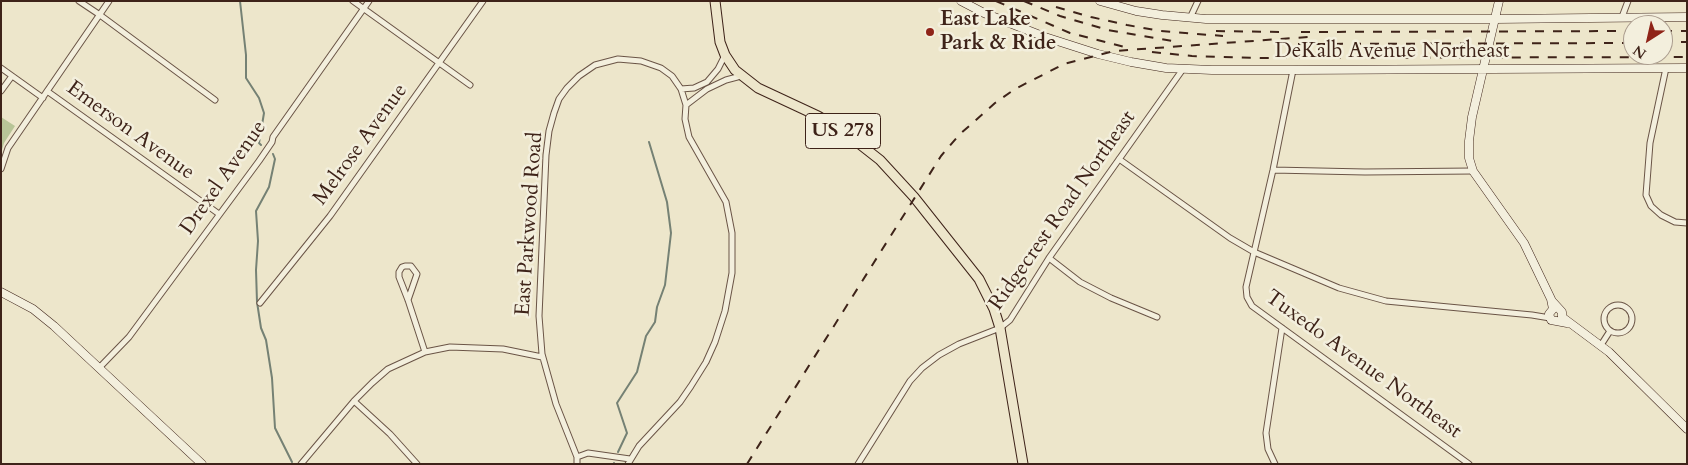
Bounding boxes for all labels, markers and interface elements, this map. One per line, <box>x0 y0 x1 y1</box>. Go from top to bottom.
place label: East Lake Park & Ride <box>940 7 1056 57</box>
north arrow <box>1623 15 1673 65</box>
marker: East Lake Park & Ride <box>924 26 936 38</box>
street label: DeKalb Avenue Northeast <box>1275 39 1509 65</box>
text: N <box>1629 41 1650 63</box>
street label: Emerson Avenue <box>61 76 199 186</box>
street label: Melrose Avenue <box>308 79 414 211</box>
street label: Ridgecrest Road Northeast <box>984 106 1142 316</box>
road number: US 278 <box>806 114 880 148</box>
street label: Drexel Avenue <box>175 116 273 240</box>
street label: East Parkwood Road <box>511 131 549 317</box>
street label: Tuxedo Avenue Northeast <box>1260 285 1466 445</box>

